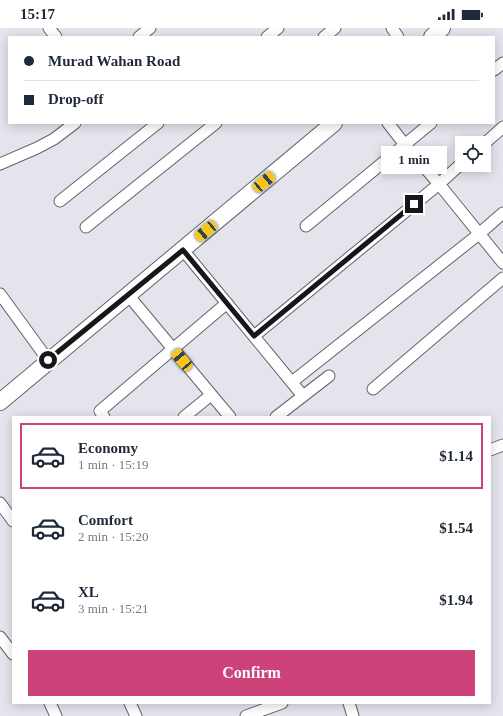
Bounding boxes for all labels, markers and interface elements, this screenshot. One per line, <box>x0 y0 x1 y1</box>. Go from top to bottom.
text: 15:17 <box>20 6 55 22</box>
text: Murad Wahan Road <box>48 53 180 69</box>
text: Drop-off <box>48 91 104 107</box>
map controls <box>455 136 491 172</box>
button: locate <box>455 136 491 172</box>
callout: 1 min <box>381 146 447 174</box>
text: 1 min <box>398 152 430 167</box>
car <box>251 170 277 194</box>
route end <box>405 195 423 213</box>
car <box>193 219 219 243</box>
car <box>170 347 194 373</box>
route start <box>39 351 57 369</box>
icon: car <box>30 438 66 474</box>
text: Economy <box>78 440 138 456</box>
text: $1.14 <box>439 448 473 464</box>
text: 1 min · 15:19 <box>78 457 148 472</box>
icon: car <box>30 510 66 546</box>
text: Comfort <box>78 512 133 528</box>
text: $1.54 <box>439 520 473 536</box>
text: 2 min · 15:20 <box>78 529 148 544</box>
icon: car <box>30 582 66 618</box>
text: XL <box>78 584 99 600</box>
text: $1.94 <box>439 592 473 608</box>
text: 3 min · 15:21 <box>78 601 148 616</box>
button: Confirm <box>28 650 475 696</box>

